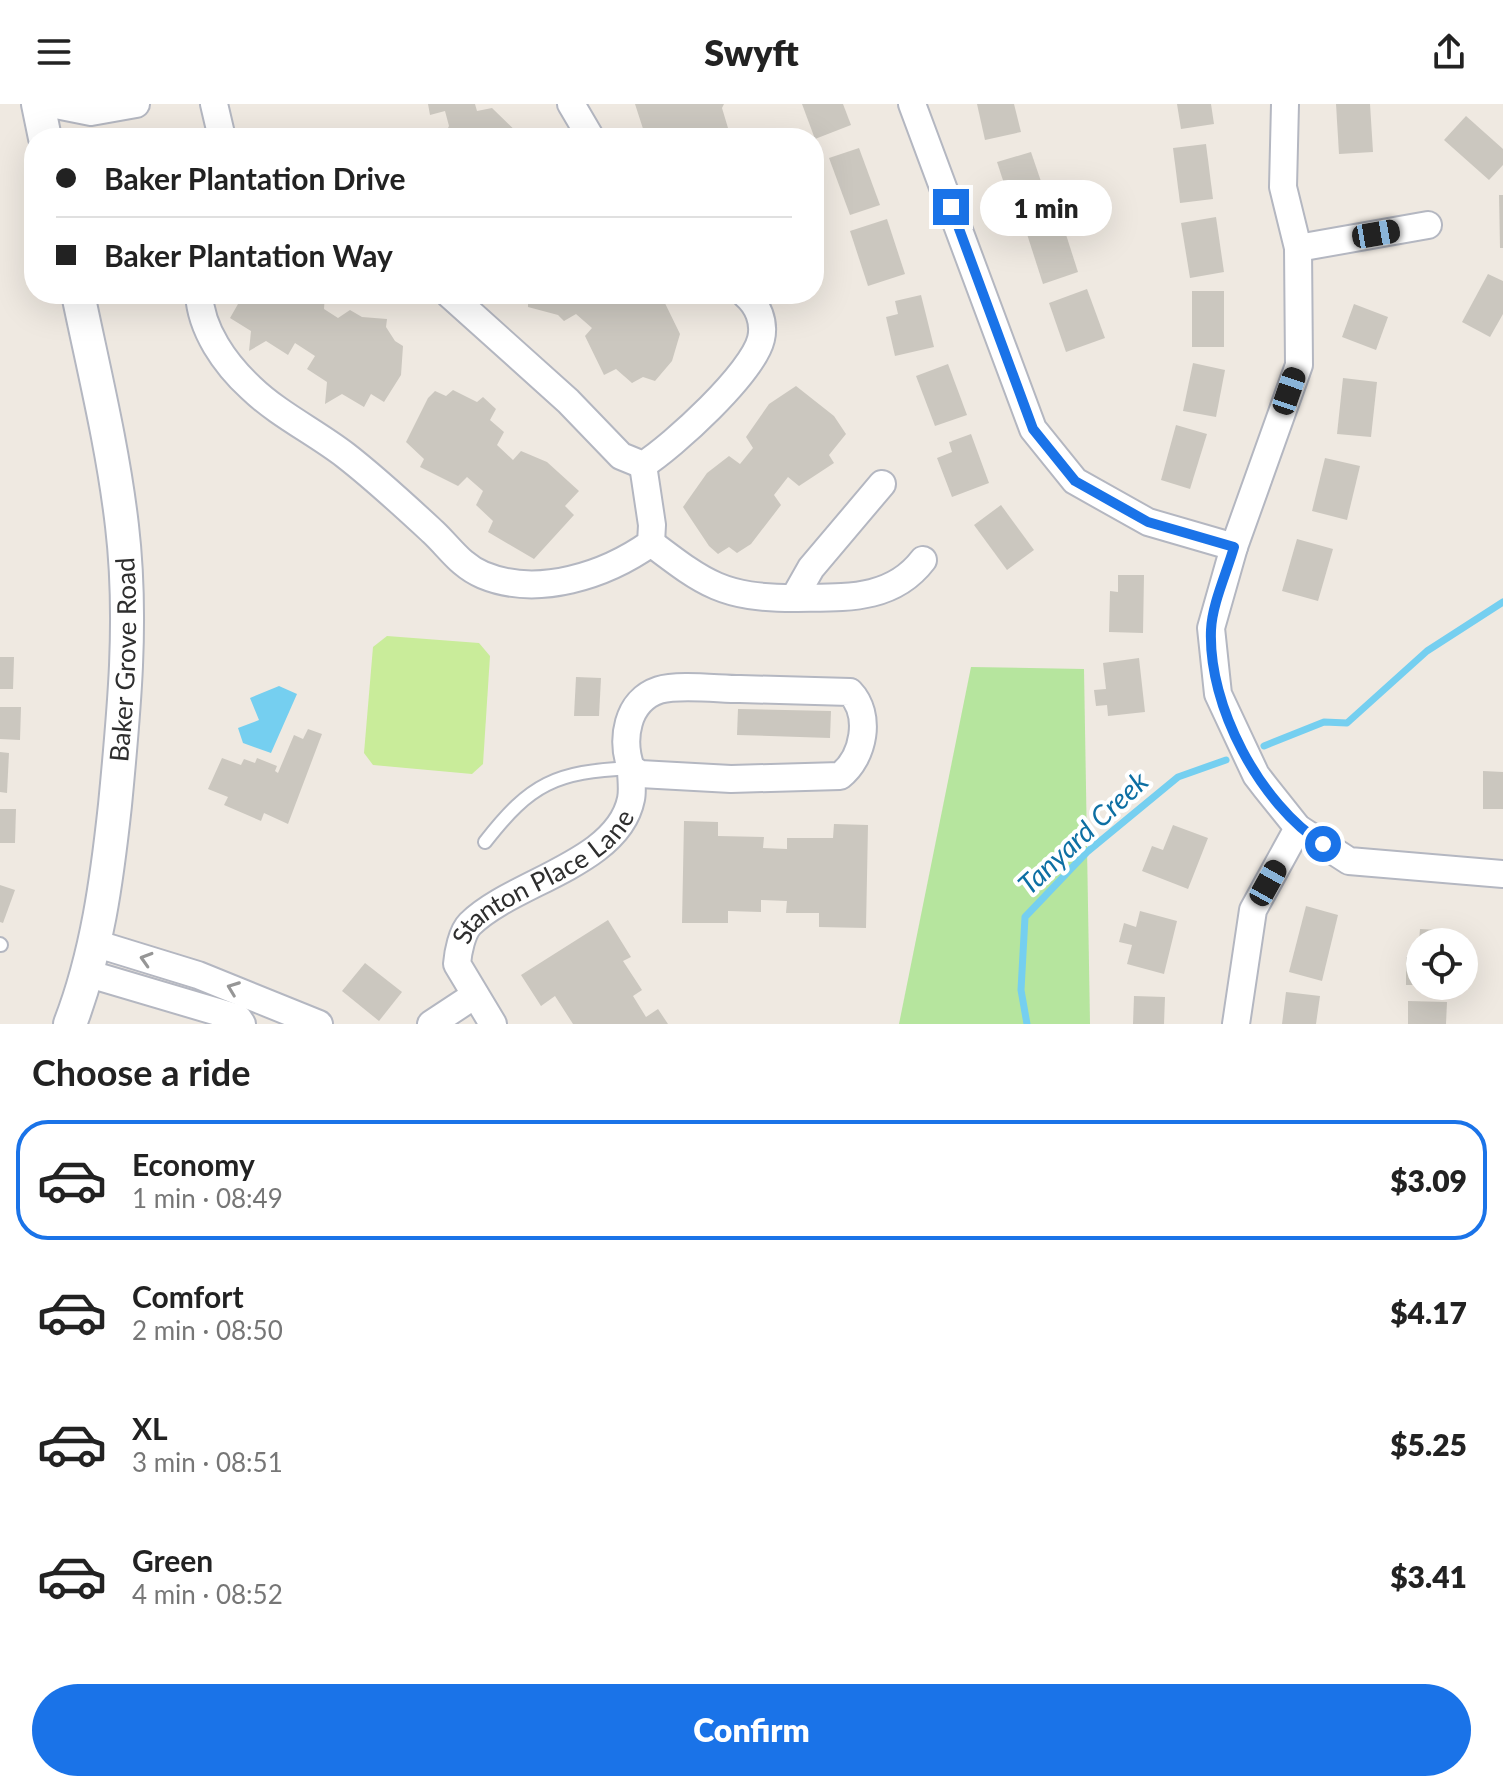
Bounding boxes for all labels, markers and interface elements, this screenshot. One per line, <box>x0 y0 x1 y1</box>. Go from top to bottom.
icon: menu <box>32 30 76 74</box>
text: Swyft <box>704 30 799 74</box>
icon: share <box>1427 30 1471 74</box>
text: Baker Plantation Drive <box>104 160 405 196</box>
callout: 1 min <box>979 179 1111 235</box>
route end <box>933 189 969 225</box>
text: 1 min <box>1014 192 1078 224</box>
car <box>1350 218 1402 250</box>
text: Baker Plantation Way <box>104 237 393 273</box>
car <box>1270 364 1308 418</box>
street label: Baker Grove Road <box>102 556 142 763</box>
water label: Tanyard Creek <box>1010 763 1155 901</box>
street label: Stanton Place Lane <box>445 804 640 948</box>
route start <box>1305 826 1341 862</box>
car <box>1246 856 1290 910</box>
map controls <box>1406 928 1478 1000</box>
button: locate <box>1406 928 1478 1000</box>
one-way arrow <box>140 952 154 968</box>
one-way arrow <box>227 981 241 998</box>
text: Choose a ride <box>32 1050 251 1094</box>
icon: car <box>36 1144 108 1216</box>
text: Economy <box>132 1146 255 1182</box>
text: $3.09 <box>1390 1162 1467 1198</box>
text: 1 min · 08:49 <box>132 1182 283 1214</box>
icon: car <box>36 1276 108 1348</box>
text: Comfort <box>132 1278 244 1314</box>
text: $4.17 <box>1390 1294 1467 1330</box>
text: 2 min · 08:50 <box>132 1314 283 1346</box>
icon: car <box>36 1408 108 1480</box>
text: XL <box>132 1410 168 1446</box>
text: $5.25 <box>1390 1426 1467 1462</box>
text: 3 min · 08:51 <box>132 1446 283 1478</box>
icon: car <box>36 1540 108 1612</box>
text: Green <box>132 1542 213 1578</box>
text: $3.41 <box>1390 1558 1467 1594</box>
text: 4 min · 08:52 <box>132 1578 283 1610</box>
button: Confirm <box>32 1684 1471 1776</box>

